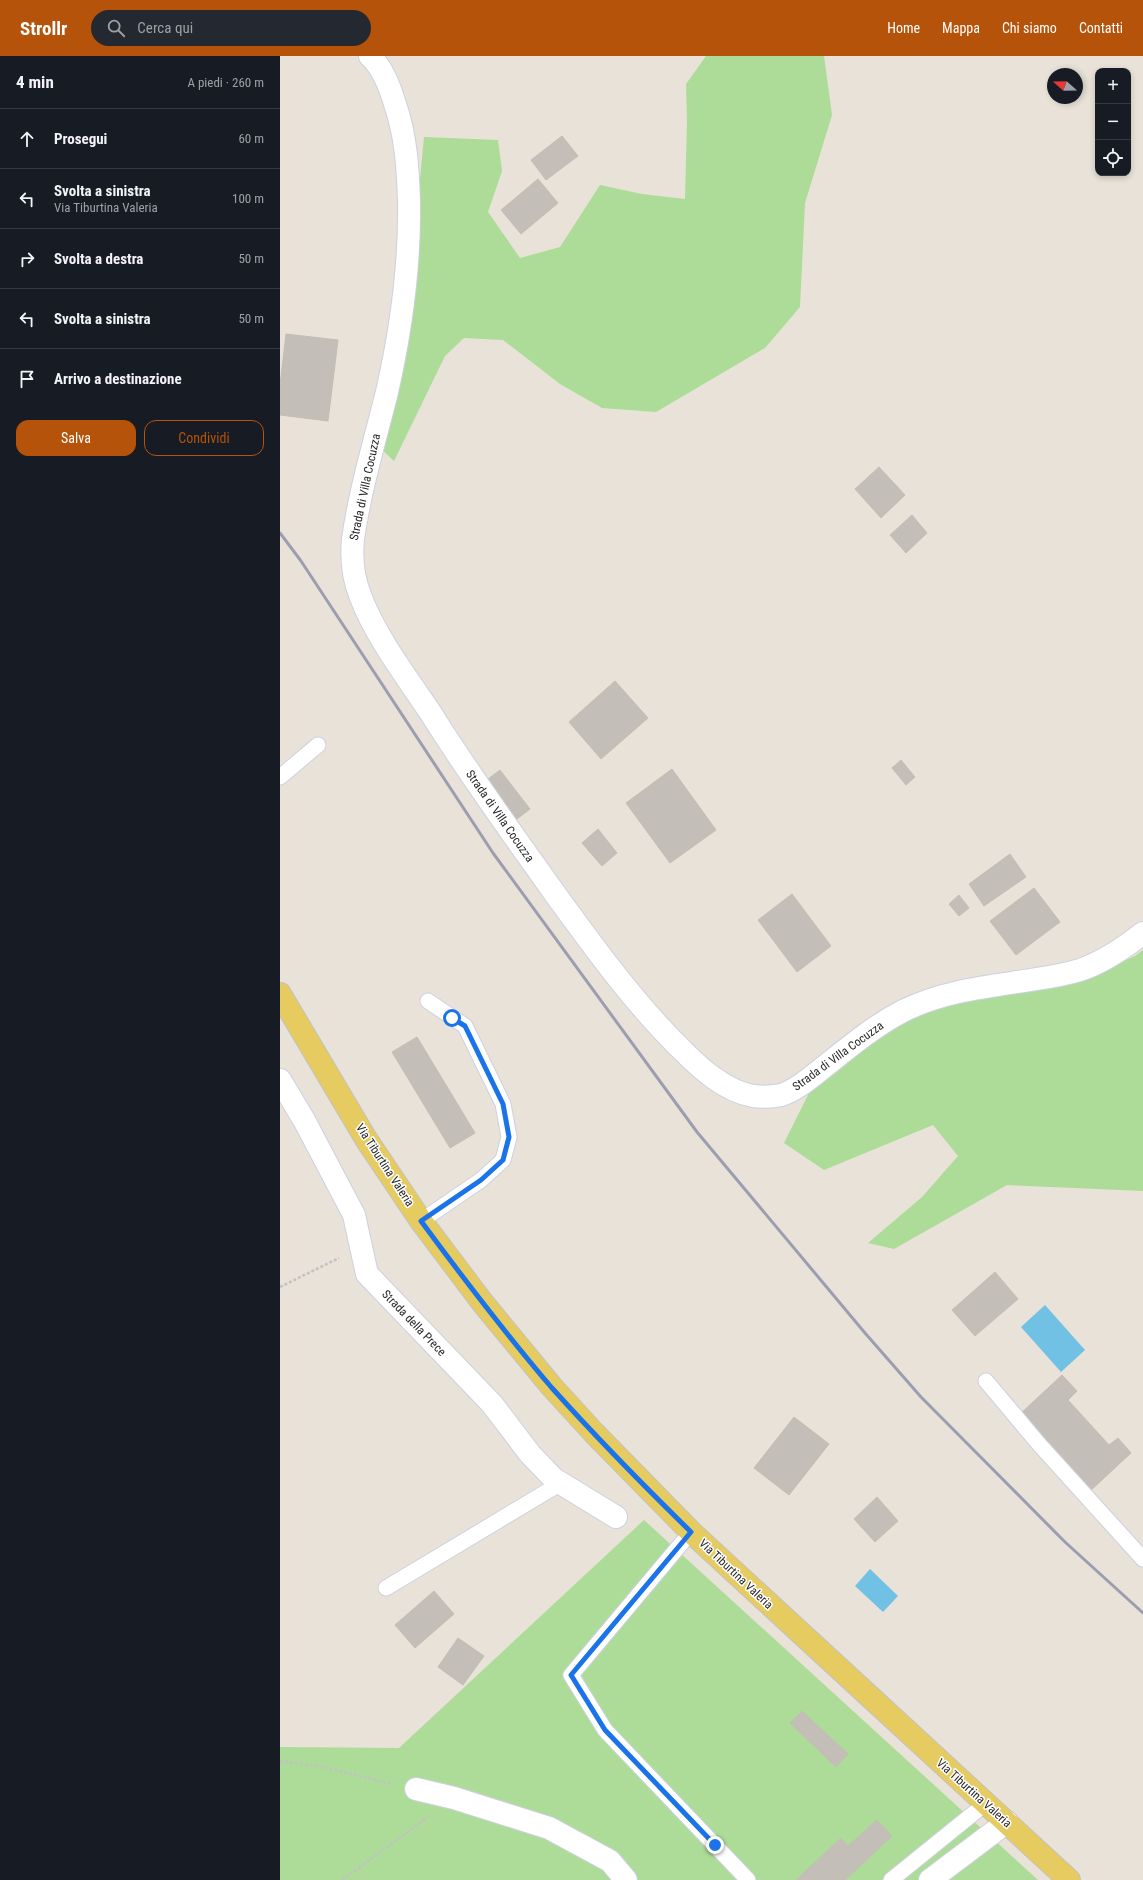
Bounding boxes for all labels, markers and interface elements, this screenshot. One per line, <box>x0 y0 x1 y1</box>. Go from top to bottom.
search box <box>91 10 371 46</box>
text: Strollr <box>20 17 67 40</box>
icon: search <box>105 17 127 39</box>
text: Cerca qui <box>137 19 193 37</box>
text: Home <box>887 20 920 36</box>
text: Mappa <box>942 20 980 36</box>
text: Chi siamo <box>1002 20 1057 36</box>
text: Contatti <box>1079 20 1123 36</box>
north arrow <box>1047 68 1083 104</box>
map controls <box>1095 68 1131 176</box>
button: + <box>1095 68 1131 104</box>
text: 4 min <box>16 72 54 92</box>
text: A piedi · 260 m <box>187 75 264 90</box>
button: − <box>1095 104 1131 140</box>
icon: ahead <box>16 128 38 150</box>
text: Prosegui <box>54 130 107 148</box>
text: 60 m <box>238 131 264 146</box>
button: locate <box>1095 140 1131 176</box>
text: Svolta a sinistra <box>54 182 151 200</box>
icon: left <box>16 188 38 210</box>
text: 100 m <box>232 191 264 206</box>
text: Via Tiburtina Valeria <box>54 200 158 215</box>
icon: right <box>16 248 38 270</box>
text: Svolta a destra <box>54 250 143 268</box>
text: 50 m <box>238 251 264 266</box>
icon: left <box>16 308 38 330</box>
text: Svolta a sinistra <box>54 310 151 328</box>
text: 50 m <box>238 311 264 326</box>
icon: arrive <box>16 368 38 390</box>
text: Arrivo a destinazione <box>54 370 182 388</box>
button: Salva <box>16 420 136 456</box>
button: Condividi <box>144 420 264 456</box>
street label: Strada di Villa Cocuzza <box>347 432 383 542</box>
street label: Strada di Villa Cocuzza <box>463 767 537 865</box>
route start <box>443 1009 461 1027</box>
street label: Strada di Villa Cocuzza <box>790 1018 886 1094</box>
street label: Via Tiburtina Valeria <box>353 1121 417 1209</box>
street label: Strada della Prece <box>379 1287 449 1359</box>
street label: Via Tiburtina Valeria <box>696 1536 776 1612</box>
street label: Via Tiburtina Valeria <box>934 1756 1014 1830</box>
route end <box>706 1836 724 1854</box>

